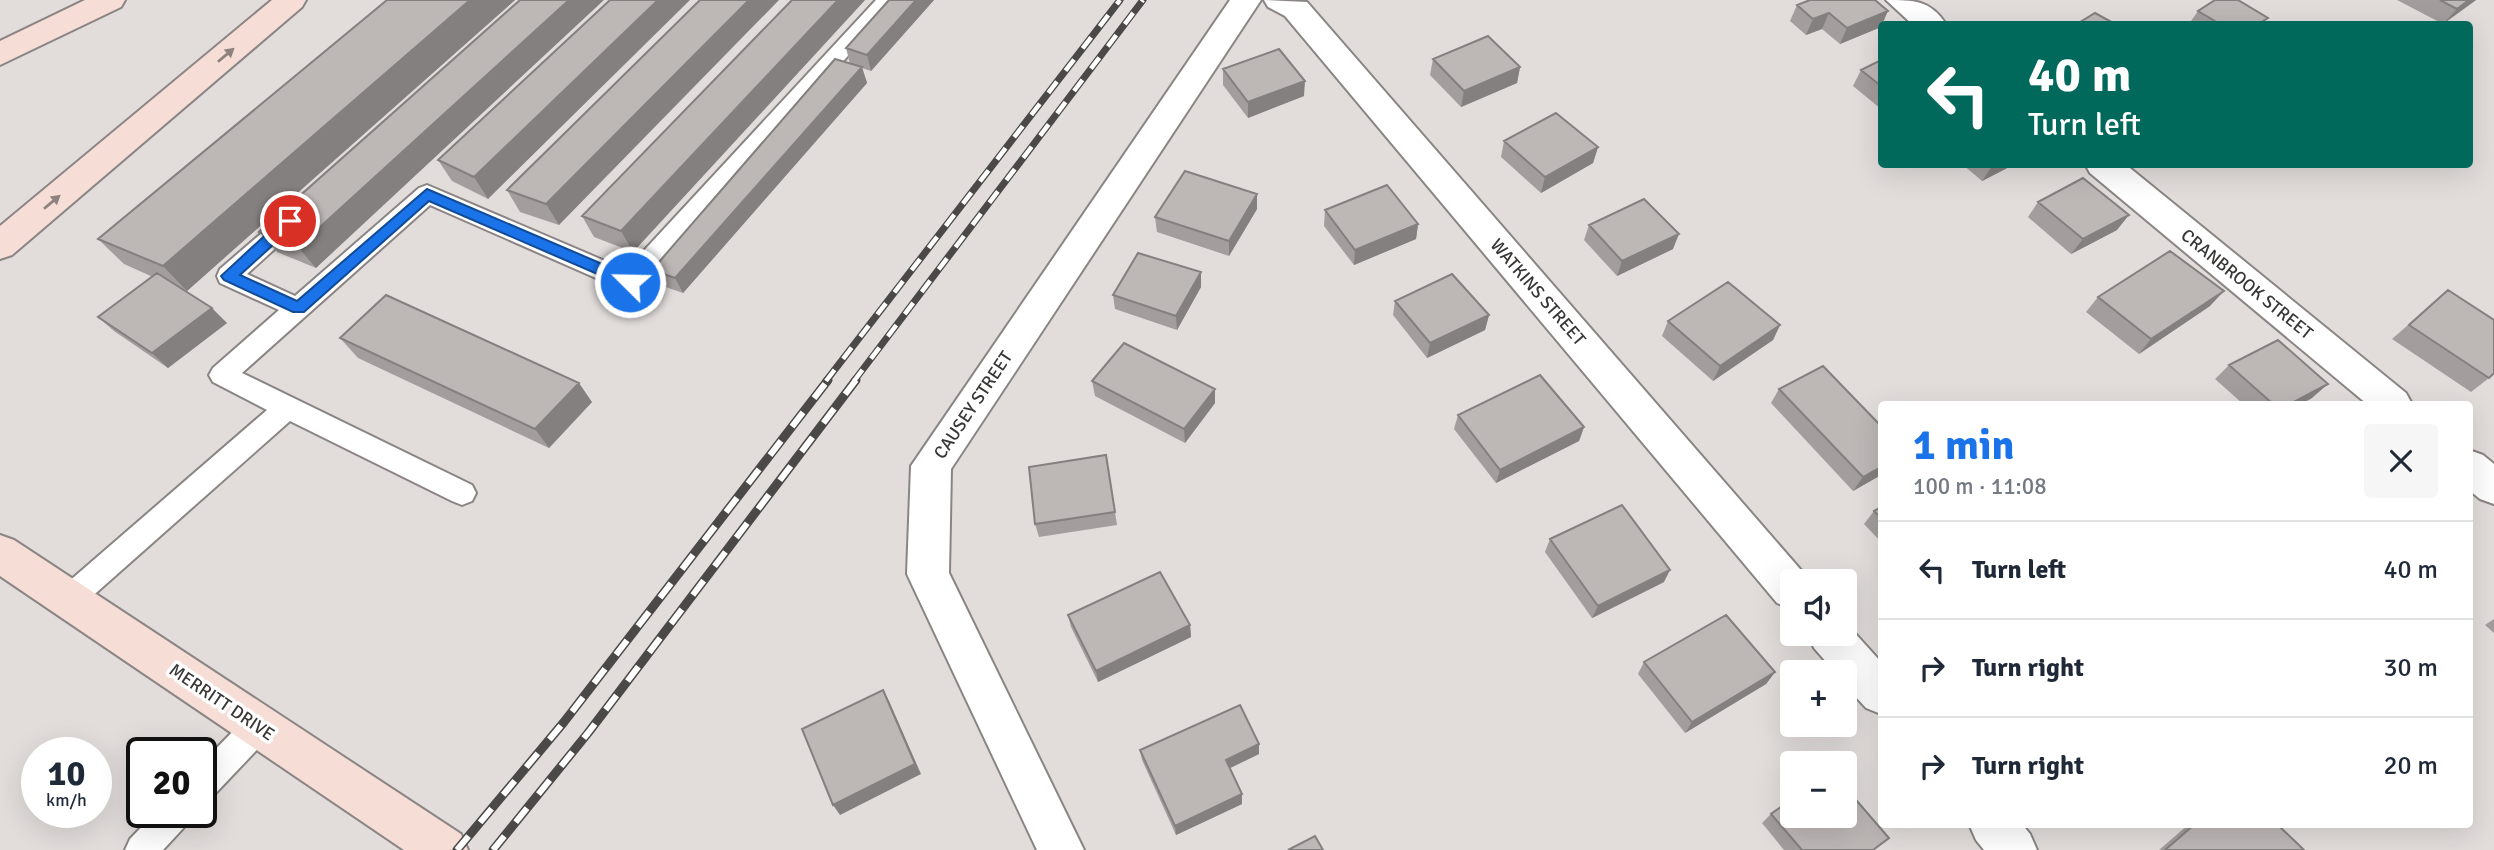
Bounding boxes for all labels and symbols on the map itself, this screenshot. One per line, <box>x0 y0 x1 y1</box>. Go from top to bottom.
one-way arrow <box>217 47 235 63</box>
pin <box>260 191 320 251</box>
one-way arrow <box>44 195 61 210</box>
street label: CRANBROOK STREET <box>2177 224 2317 344</box>
street label: WATKINS STREET <box>1486 234 1590 350</box>
position arrow <box>593 245 667 319</box>
street label: CAUSEY STREET <box>929 347 1017 463</box>
street label: MERRITT DRIVE <box>165 659 279 745</box>
speed limit sign: 20 <box>126 737 217 828</box>

